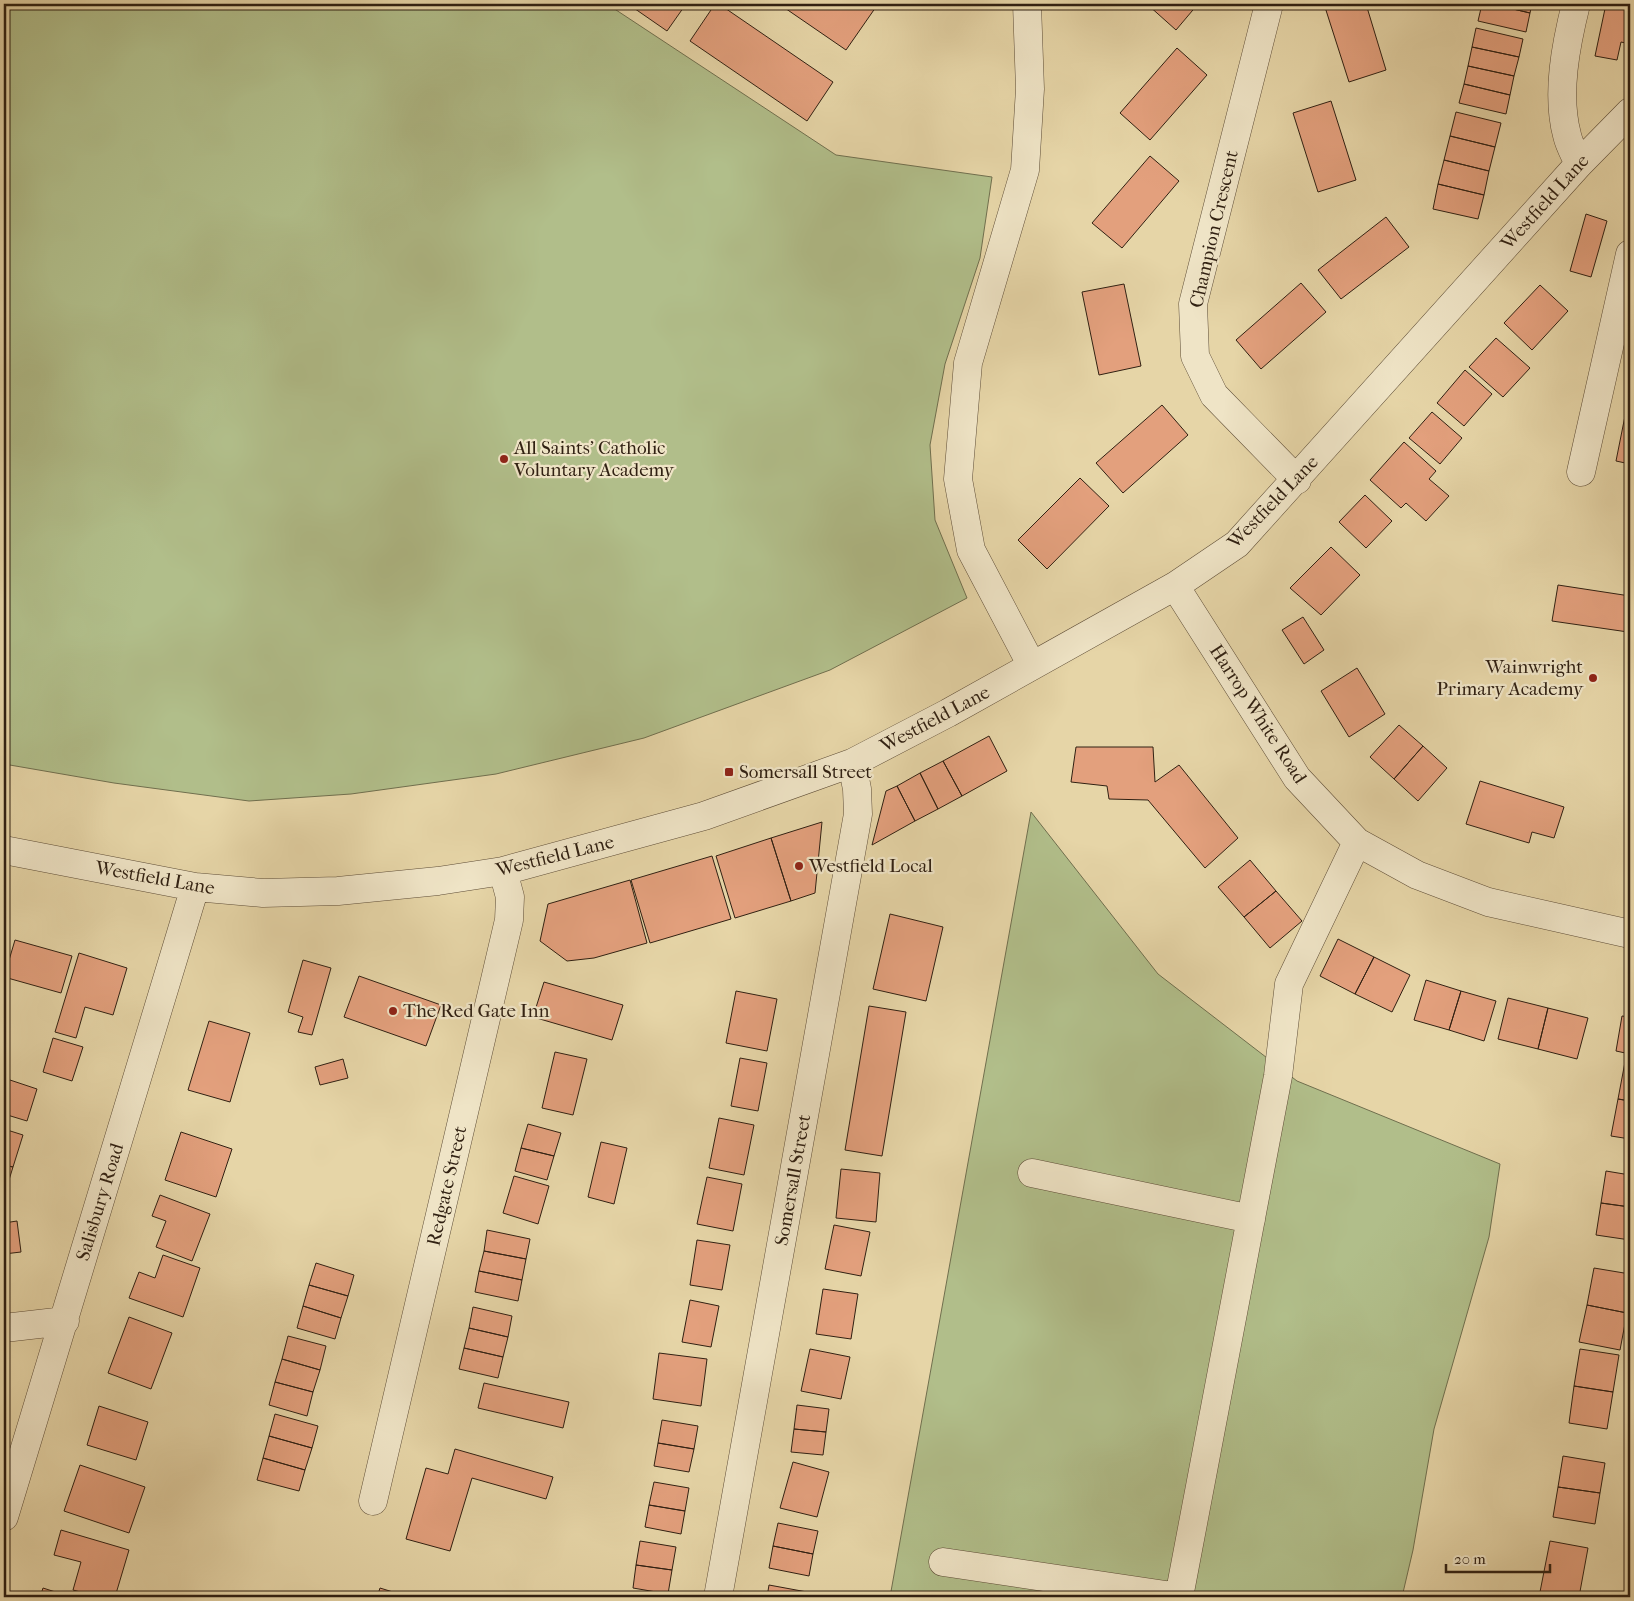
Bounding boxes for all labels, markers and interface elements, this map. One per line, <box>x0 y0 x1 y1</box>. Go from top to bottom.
street label: Champion Crescent <box>1185 148 1243 310</box>
street label: Westfield Lane <box>1496 150 1594 255</box>
place label: All Saints' Catholic Voluntary Academy <box>513 437 675 481</box>
street label: Westfield Lane <box>1222 451 1323 554</box>
marker: All Saints' Catholic Voluntary Academy <box>498 453 510 465</box>
street label: Harrop White Road <box>1205 640 1311 788</box>
place label: Wainwright Primary Academy <box>1436 656 1584 700</box>
marker: Wainwright Primary Academy <box>1587 672 1599 684</box>
street label: Westfield Lane <box>876 681 993 758</box>
place label: Somersall Street <box>739 761 872 783</box>
marker: Somersall Street <box>723 766 735 778</box>
street label: Westfield Lane <box>493 831 616 882</box>
place label: Westfield Local <box>808 855 933 877</box>
street label: Westfield Lane <box>93 857 216 899</box>
marker: Westfield Local <box>793 860 805 872</box>
place label: The Red Gate Inn <box>403 1000 550 1022</box>
marker: The Red Gate Inn <box>387 1005 399 1017</box>
street label: Somersall Street <box>771 1112 815 1247</box>
street label: Redgate Street <box>422 1124 472 1248</box>
street label: Salisbury Road <box>72 1140 128 1263</box>
scale bar <box>1446 1541 1550 1573</box>
text: 20 m <box>1454 1550 1486 1568</box>

